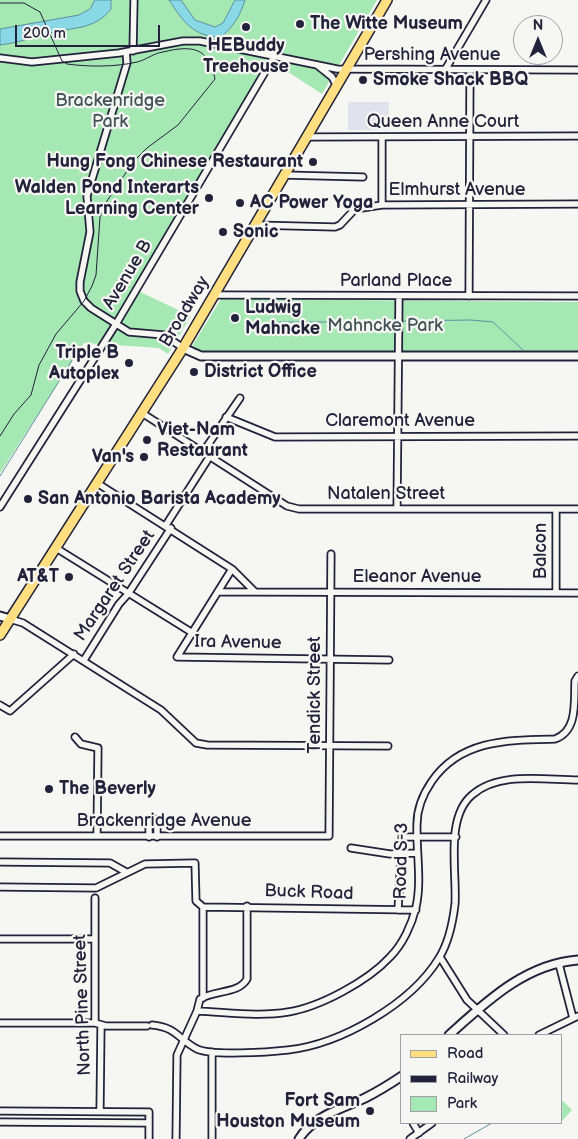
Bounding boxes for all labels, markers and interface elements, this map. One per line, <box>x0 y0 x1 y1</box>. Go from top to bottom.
place label: The Witte Museum <box>310 13 463 35</box>
scale bar <box>18 15 162 47</box>
north arrow <box>513 15 563 65</box>
text: N <box>533 17 543 34</box>
marker: The Witte Museum <box>294 18 306 30</box>
marker: HEBuddy Treehouse <box>240 21 252 33</box>
text: 200 m <box>23 24 66 43</box>
place label: HEBuddy Treehouse <box>203 35 289 78</box>
street label: Pershing Avenue <box>364 44 500 66</box>
place label: Smoke Shack BBQ <box>373 69 528 91</box>
marker: Smoke Shack BBQ <box>357 74 369 86</box>
park label: Brackenridge Park <box>55 90 165 132</box>
street label: Queen Anne Court <box>367 111 519 133</box>
place label: Hung Fong Chinese Restaurant <box>46 151 303 173</box>
marker: Hung Fong Chinese Restaurant <box>307 156 319 168</box>
place label: Walden Pond Interarts Learning Center <box>15 177 199 220</box>
street label: Elmhurst Avenue <box>389 179 525 201</box>
marker: Walden Pond Interarts Learning Center <box>203 192 215 204</box>
place label: AC Power Yoga <box>250 192 373 214</box>
marker: AC Power Yoga <box>234 197 246 209</box>
place label: Sonic <box>233 221 278 243</box>
marker: Sonic <box>217 226 229 238</box>
street label: Avenue B <box>99 236 157 314</box>
street label: Parland Place <box>340 270 452 292</box>
street label: Broadway <box>155 273 215 351</box>
place label: Ludwig Mahncke <box>245 297 320 340</box>
marker: Ludwig Mahncke <box>229 312 241 324</box>
park label: Mahncke Park <box>327 315 443 337</box>
place label: Triple B Autoplex <box>49 342 119 384</box>
marker: Triple B Autoplex <box>123 357 135 369</box>
place label: District Office <box>204 361 317 383</box>
marker: District Office <box>188 366 200 378</box>
street label: Claremont Avenue <box>325 410 475 432</box>
place label: Viet-Nam Restaurant <box>157 419 248 462</box>
marker: Viet-Nam Restaurant <box>141 434 153 446</box>
place label: Van's <box>92 446 134 468</box>
marker: Van's <box>138 451 150 463</box>
street label: Natalen Street <box>327 483 445 505</box>
place label: San Antonio Barista Academy <box>38 488 281 510</box>
marker: San Antonio Barista Academy <box>22 493 34 505</box>
street label: Balcon <box>530 523 552 579</box>
street label: Margaret Street <box>70 526 160 646</box>
place label: AT&T <box>17 566 59 588</box>
street label: Eleanor Avenue <box>353 566 481 588</box>
marker: AT&T <box>63 571 75 583</box>
street label: Ira Avenue <box>194 631 282 655</box>
street label: Tendick Street <box>304 637 326 753</box>
place label: The Beverly <box>59 778 156 800</box>
marker: The Beverly <box>43 783 55 795</box>
street label: Brackenridge Avenue <box>77 810 251 832</box>
street label: Road S-3 <box>391 822 413 900</box>
street label: Buck Road <box>264 881 354 905</box>
street label: North Pine Street <box>70 934 96 1076</box>
legend <box>400 1034 563 1124</box>
text: Road <box>447 1044 483 1063</box>
text: Railway <box>447 1069 498 1088</box>
place label: Fort Sam Houston Museum <box>216 1090 360 1132</box>
text: Park <box>447 1094 477 1113</box>
marker: Fort Sam Houston Museum <box>364 1105 376 1117</box>

